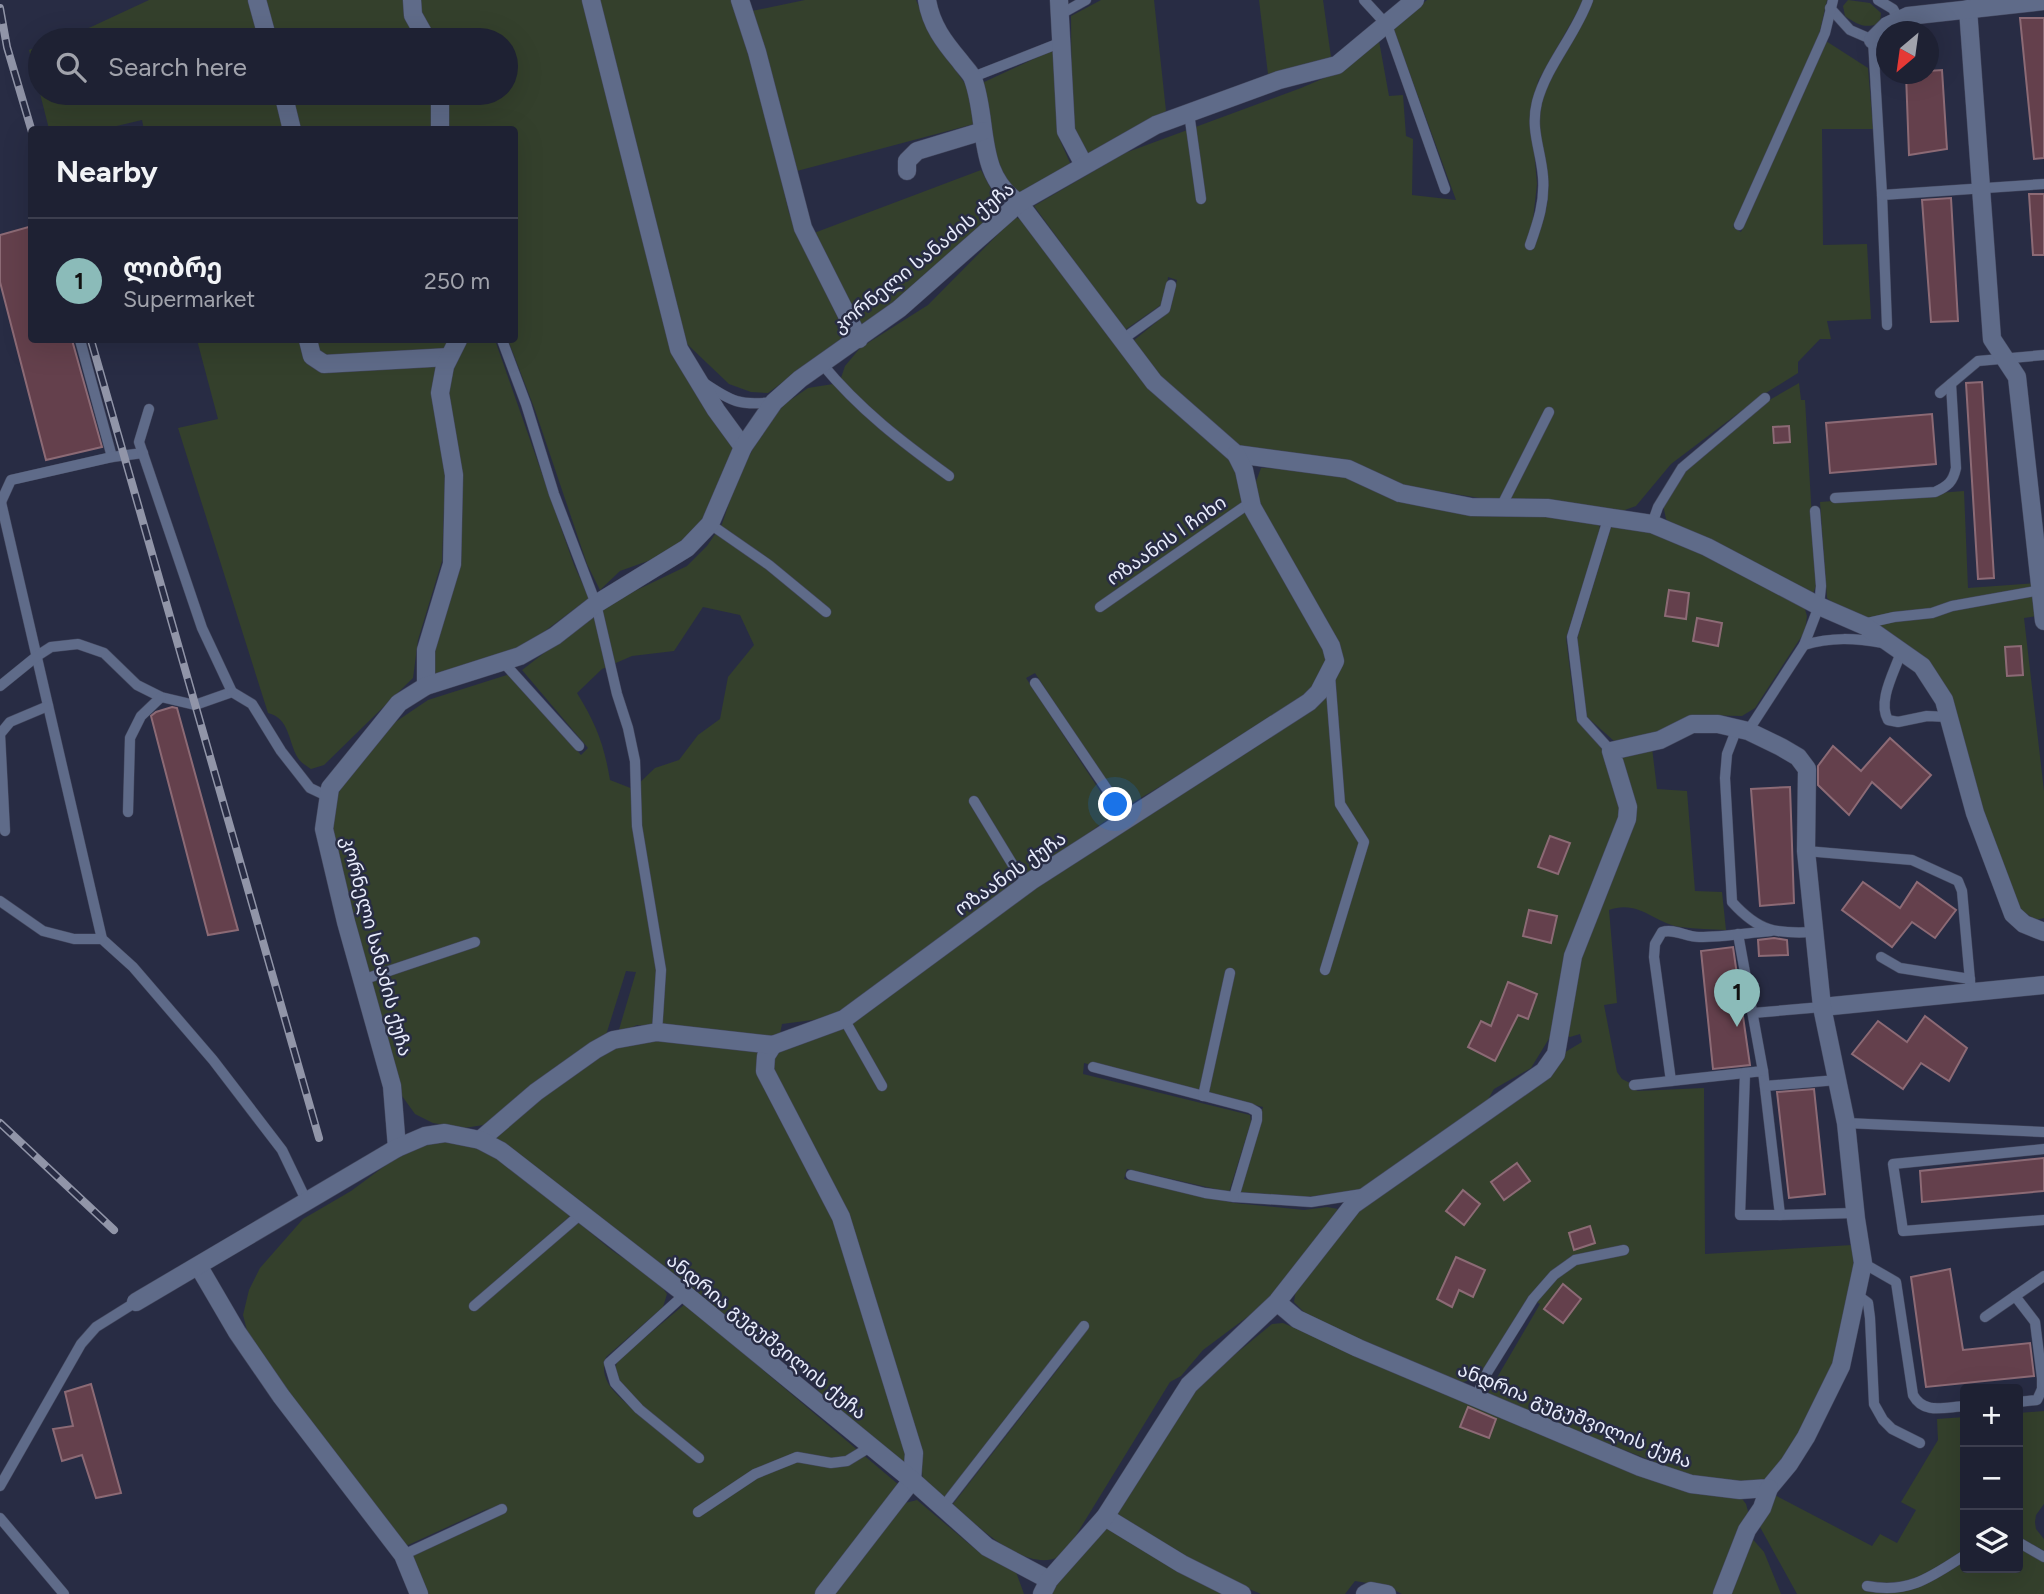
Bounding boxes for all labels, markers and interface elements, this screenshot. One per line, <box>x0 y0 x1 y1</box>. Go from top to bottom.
north arrow <box>1876 21 1939 84</box>
search box <box>28 28 518 105</box>
icon: search <box>52 48 90 86</box>
text: Search here <box>108 51 247 83</box>
text: Nearby <box>56 153 158 190</box>
street label: კორნელი სანაძის ქუჩა <box>828 177 1019 338</box>
text: ლიბრე <box>123 252 222 284</box>
text: 1 <box>74 267 84 295</box>
text: 250 m <box>424 267 490 295</box>
text: Supermarket <box>123 285 255 313</box>
street label: ოზაანის I ჩიხი <box>1102 491 1231 590</box>
your location <box>1098 787 1132 821</box>
street label: ოზაანის ქუჩა <box>950 827 1070 920</box>
street label: კორნელი სანაძის ქუჩა <box>335 834 417 1059</box>
pin: 1 <box>1714 969 1760 1027</box>
street label: ანდრია გუგუშვილის ქუჩა <box>661 1249 871 1425</box>
street label: ანდრია გუგუშვილის ქუჩა <box>1454 1358 1695 1474</box>
map controls <box>1960 1384 2023 1573</box>
button: + <box>1960 1384 2023 1447</box>
button: − <box>1960 1447 2023 1510</box>
button: layers <box>1960 1510 2023 1573</box>

